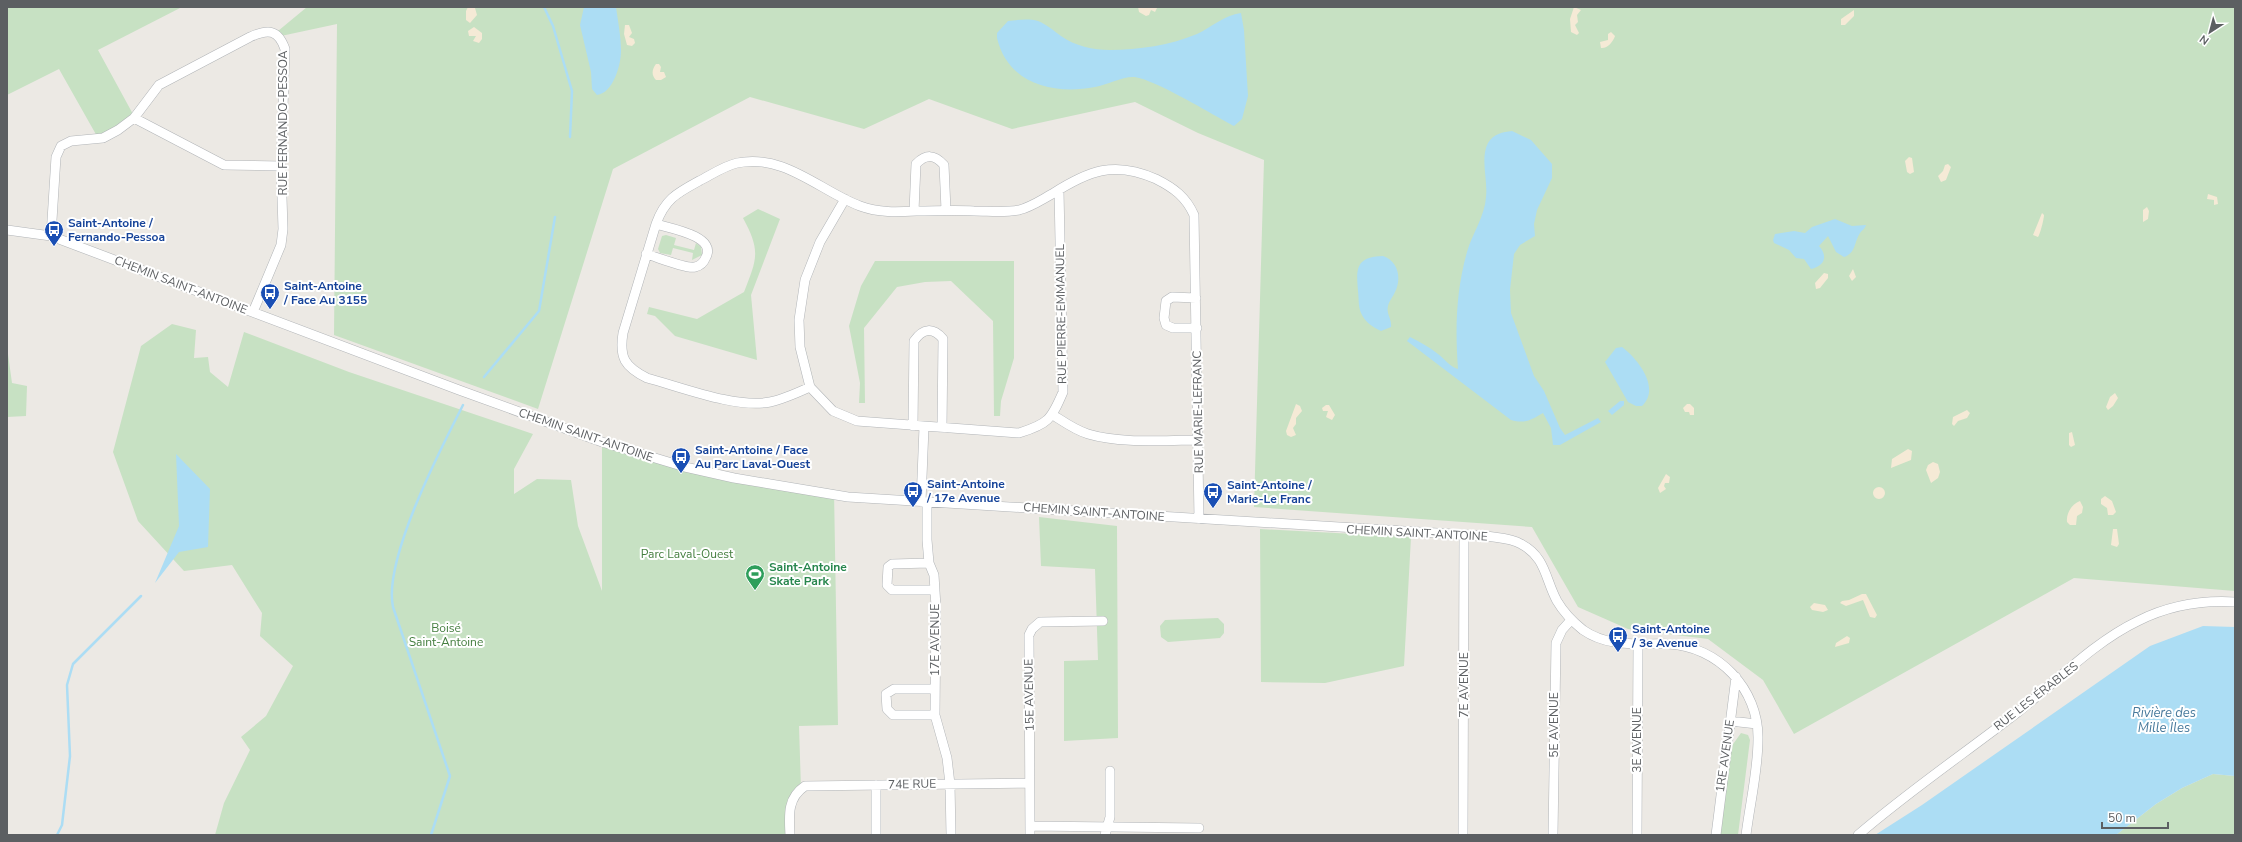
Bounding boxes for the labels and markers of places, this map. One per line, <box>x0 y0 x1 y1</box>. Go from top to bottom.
place label: Saint-Antoine / Fernando-Pessoa <box>68 215 165 245</box>
bus stop icon: Saint-Antoine / Fernando-Pessoa <box>43 219 65 247</box>
place label: Saint-Antoine / Face Au 3155 <box>283 278 367 308</box>
bus stop icon: Saint-Antoine / Face Au 3155 <box>259 282 281 310</box>
place label: Saint-Antoine / Face Au Parc Laval-Ouest <box>695 442 810 472</box>
bus stop icon: Saint-Antoine / Face Au Parc Laval-Ouest <box>670 446 692 474</box>
place label: Saint-Antoine / 17e Avenue <box>926 476 1005 506</box>
place label: Saint-Antoine / Marie-Le Franc <box>1227 477 1312 507</box>
bus stop icon: Saint-Antoine / 17e Avenue <box>902 480 924 508</box>
bus stop icon: Saint-Antoine / Marie-Le Franc <box>1202 481 1224 509</box>
place label: Saint-Antoine Skate Park <box>769 559 847 589</box>
sports icon: Saint-Antoine Skate Park <box>744 563 766 591</box>
place label: Saint-Antoine / 3e Avenue <box>1631 621 1710 651</box>
bus stop icon: Saint-Antoine / 3e Avenue <box>1607 625 1629 653</box>

